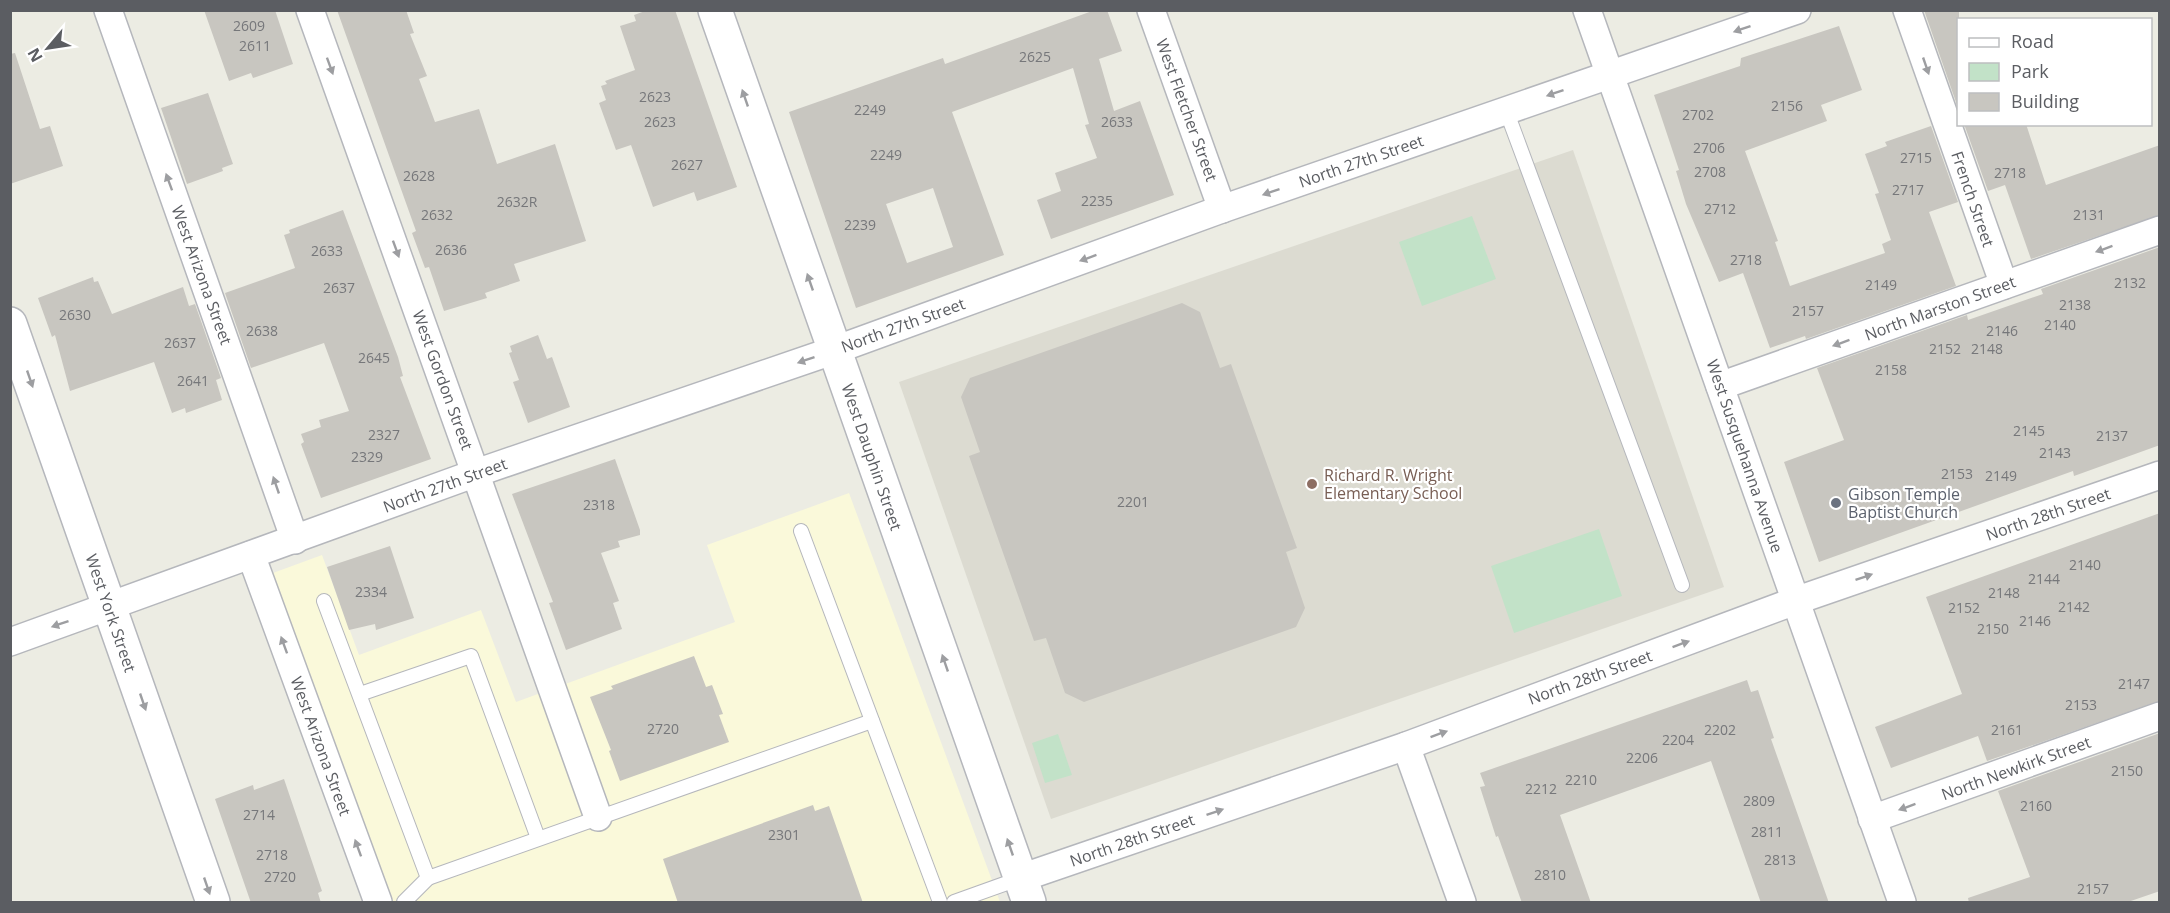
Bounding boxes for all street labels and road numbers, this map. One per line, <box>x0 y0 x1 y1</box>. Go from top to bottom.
street label: West Fletcher Street <box>1151 36 1223 185</box>
street label: North 27th Street <box>1296 129 1427 193</box>
street label: French Street <box>1946 148 2000 250</box>
street label: West Arizona Street <box>167 202 238 348</box>
street label: North Marston Street <box>1861 270 2019 346</box>
street label: North 27th Street <box>838 292 968 358</box>
street label: West Gordon Street <box>408 307 479 453</box>
street label: West Susquehanna Avenue <box>1702 356 1788 556</box>
street label: West Dauphin Street <box>837 381 908 534</box>
street label: North 27th Street <box>380 452 510 518</box>
street label: North 28th Street <box>1983 482 2114 546</box>
street label: West York Street <box>80 551 142 675</box>
street label: North 28th Street <box>1525 644 1655 710</box>
street label: West Arizona Street <box>286 673 357 819</box>
street label: North Newkirk Street <box>1938 731 2094 805</box>
street label: North 28th Street <box>1067 808 1198 872</box>

